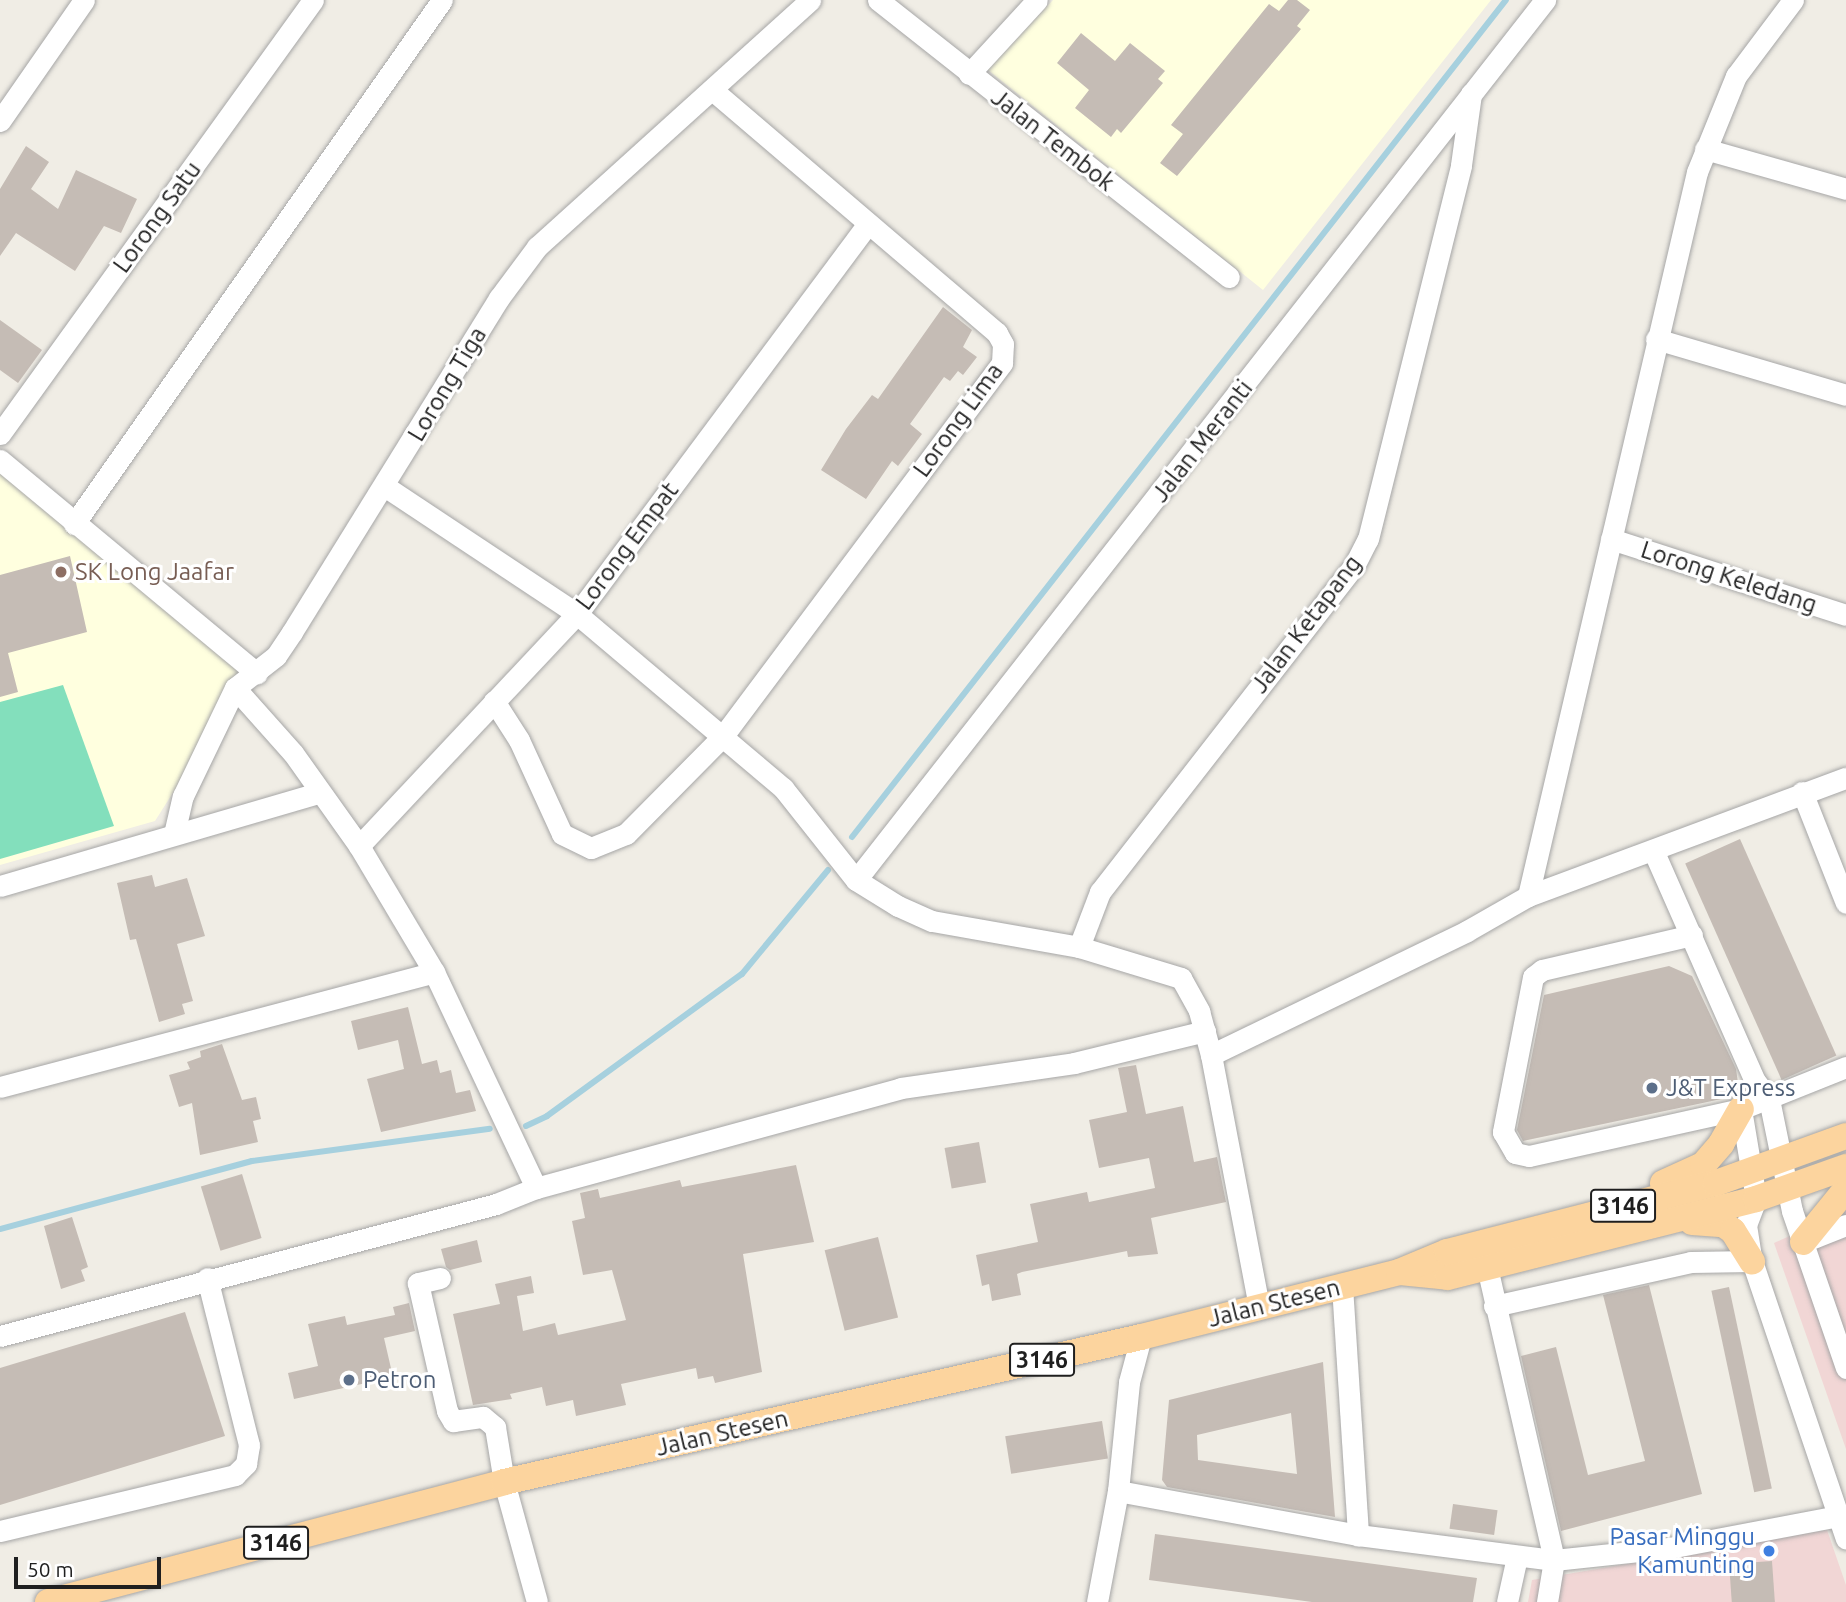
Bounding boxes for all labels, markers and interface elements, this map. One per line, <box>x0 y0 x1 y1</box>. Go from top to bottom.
street label: Jalan Tembok <box>986 83 1120 197</box>
street label: Lorong Satu <box>107 156 207 278</box>
street label: Lorong Tiga <box>402 322 492 446</box>
street label: Lorong Lima <box>907 358 1009 482</box>
street label: Jalan Meranti <box>1146 374 1258 508</box>
street label: Lorong Empat <box>570 476 684 616</box>
street label: Lorong Keledang <box>1637 535 1821 619</box>
street label: Jalan Ketapang <box>1245 549 1367 699</box>
place label: SK Long Jaafar <box>75 558 234 586</box>
marker: SK Long Jaafar <box>53 564 69 580</box>
place label: J&T Express <box>1666 1074 1795 1102</box>
marker: J&T Express <box>1644 1080 1660 1096</box>
road number: 3146 <box>1590 1186 1656 1226</box>
street label: Jalan Stesen <box>1205 1273 1343 1333</box>
road number: 3146 <box>1009 1340 1075 1380</box>
place label: Petron <box>363 1366 436 1394</box>
marker: Petron <box>341 1372 357 1388</box>
street label: Jalan Stesen <box>653 1404 791 1462</box>
place label: Pasar Minggu Kamunting <box>1609 1523 1755 1579</box>
road number: 3146 <box>243 1524 309 1562</box>
scale bar <box>18 1542 164 1586</box>
marker: Pasar Minggu Kamunting <box>1761 1543 1777 1559</box>
text: 50 m <box>27 1557 74 1581</box>

